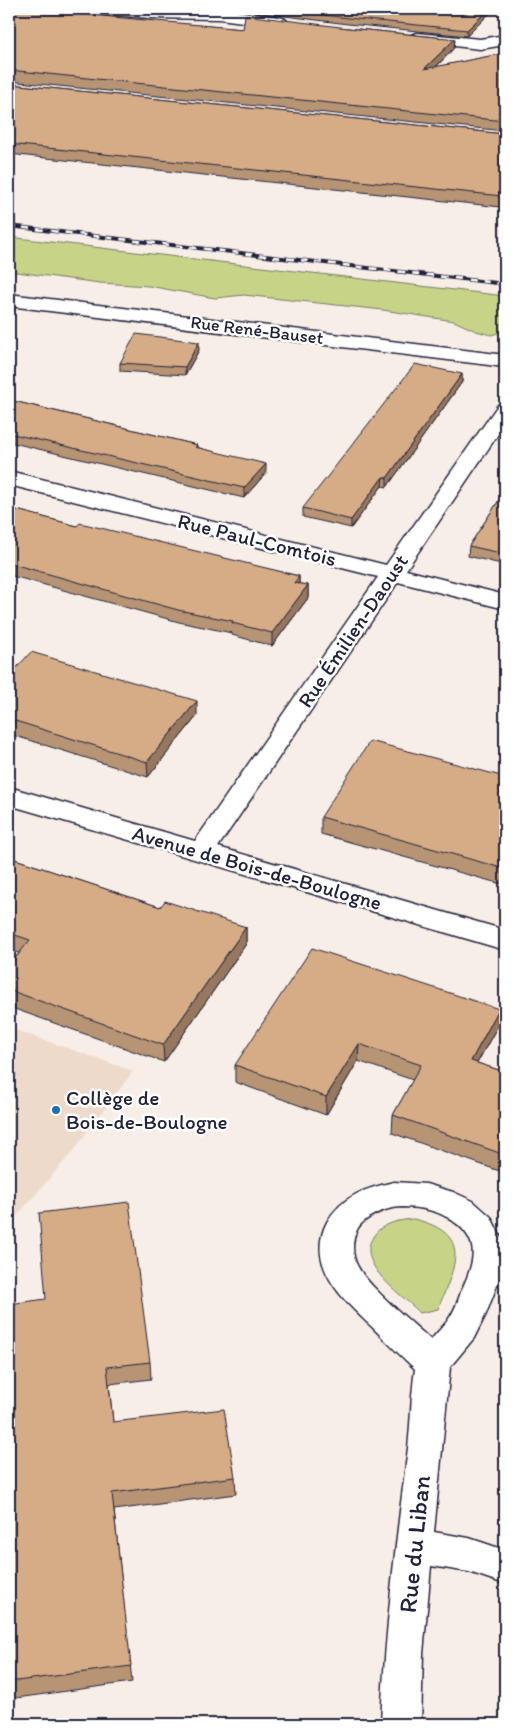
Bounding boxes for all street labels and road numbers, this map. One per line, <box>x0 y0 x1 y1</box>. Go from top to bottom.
street label: Rue René-Bauset <box>189 311 325 349</box>
street label: Rue Paul-Comtois <box>175 508 339 571</box>
street label: Rue Émilien-Daoust <box>292 549 413 712</box>
street label: Avenue de Bois-de-Boulogne <box>130 820 385 915</box>
street label: Rue du Liban <box>392 1474 436 1614</box>

